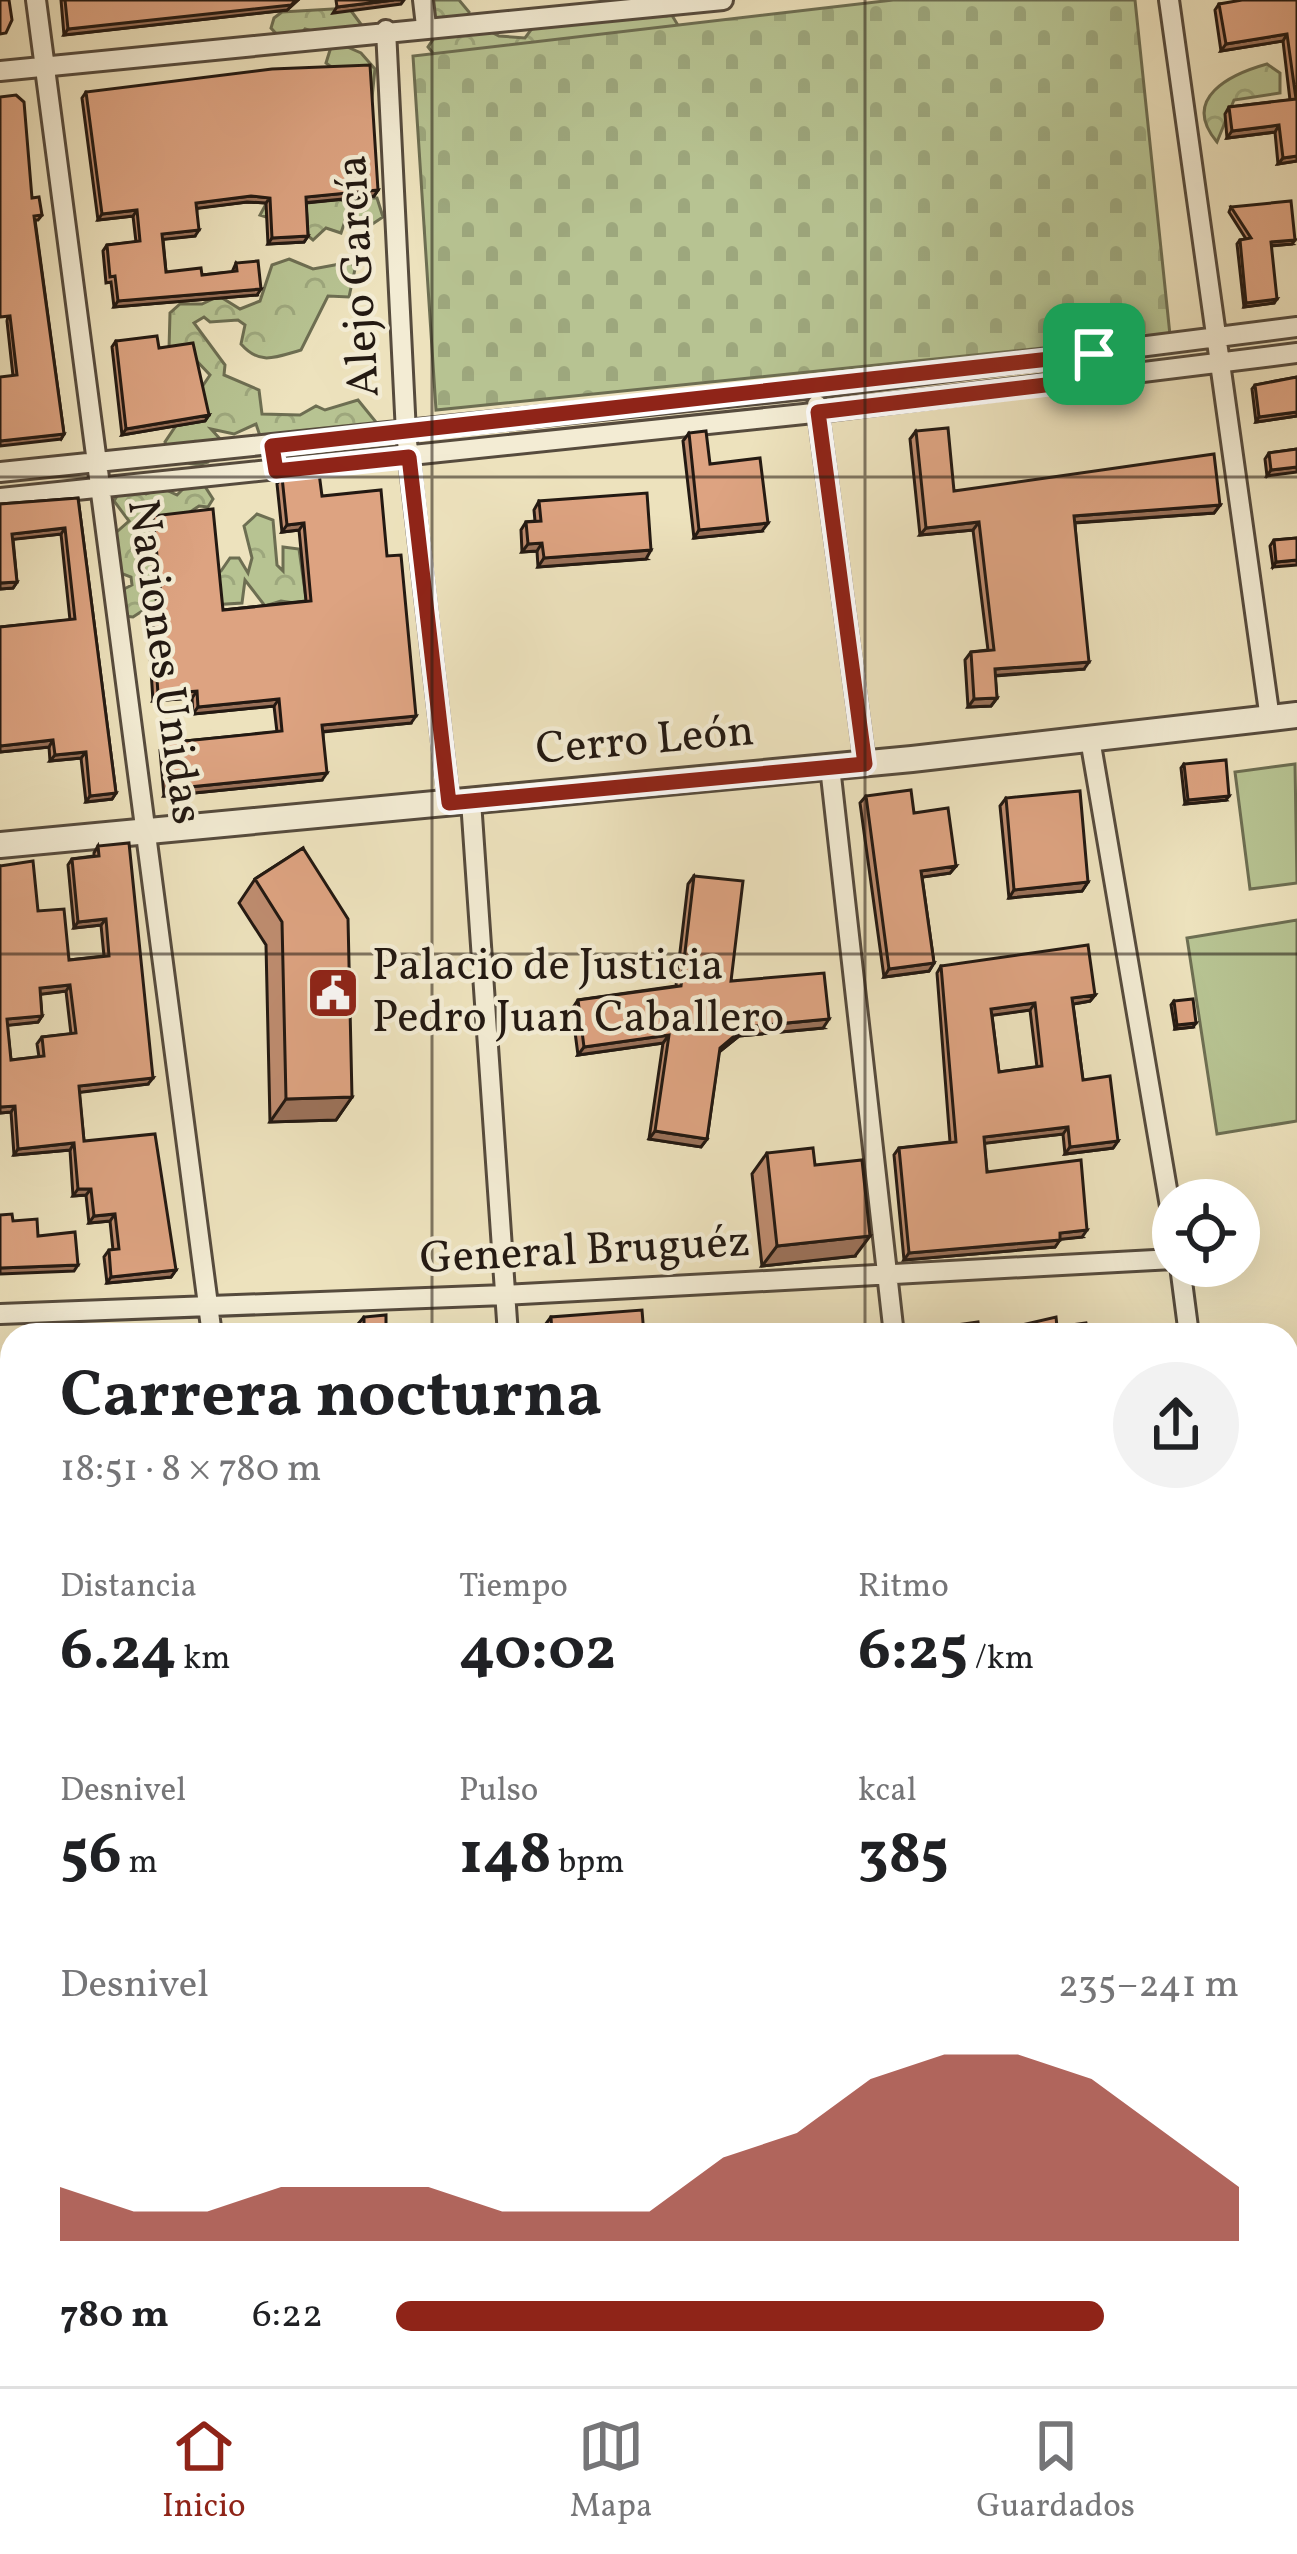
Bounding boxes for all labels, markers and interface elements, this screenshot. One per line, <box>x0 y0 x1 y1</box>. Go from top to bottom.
street label: Alejo García <box>322 153 398 399</box>
pin <box>1043 303 1145 405</box>
icon: arrive <box>1061 321 1127 387</box>
street label: Naciones Unidas <box>109 495 217 829</box>
street label: Cerro León <box>533 701 757 783</box>
place label: Palacio de Justicia Pedro Juan Caballero <box>372 936 784 1051</box>
public building icon: Palacio de Justicia Pedro Juan Caballero <box>305 965 361 1021</box>
map controls <box>1152 1179 1260 1287</box>
button: locate <box>1152 1179 1260 1287</box>
street label: General Bruguéz <box>418 1212 752 1292</box>
text: Carrera nocturna <box>60 1352 602 1444</box>
button: share <box>1113 1362 1239 1488</box>
text: 18:51 · 8 × 780 m <box>60 1443 321 1497</box>
text: Distancia <box>60 1565 197 1611</box>
text: Tiempo <box>459 1565 568 1611</box>
text: Ritmo <box>858 1565 949 1611</box>
text: 6.24 <box>60 1611 177 1694</box>
text: 40:02 <box>459 1611 616 1694</box>
text: 6:25 <box>858 1611 968 1694</box>
text: km <box>177 1637 230 1683</box>
text: /km <box>968 1637 1034 1683</box>
text: Desnivel <box>60 1769 186 1815</box>
text: Pulso <box>459 1769 538 1815</box>
text: kcal <box>858 1769 917 1815</box>
text: 56 <box>60 1815 122 1898</box>
text: 148 <box>459 1815 552 1898</box>
text: 385 <box>858 1815 949 1898</box>
text: m <box>122 1841 158 1887</box>
text: bpm <box>552 1841 624 1887</box>
text: Desnivel <box>60 1959 209 2013</box>
text: 235–241 m <box>1058 1959 1239 2013</box>
text: 780 m <box>60 2289 169 2343</box>
text: 6:22 <box>252 2289 323 2343</box>
tab: Inicio <box>162 2413 246 2531</box>
tab: Mapa <box>570 2413 652 2531</box>
tab: Guardados <box>977 2413 1135 2531</box>

